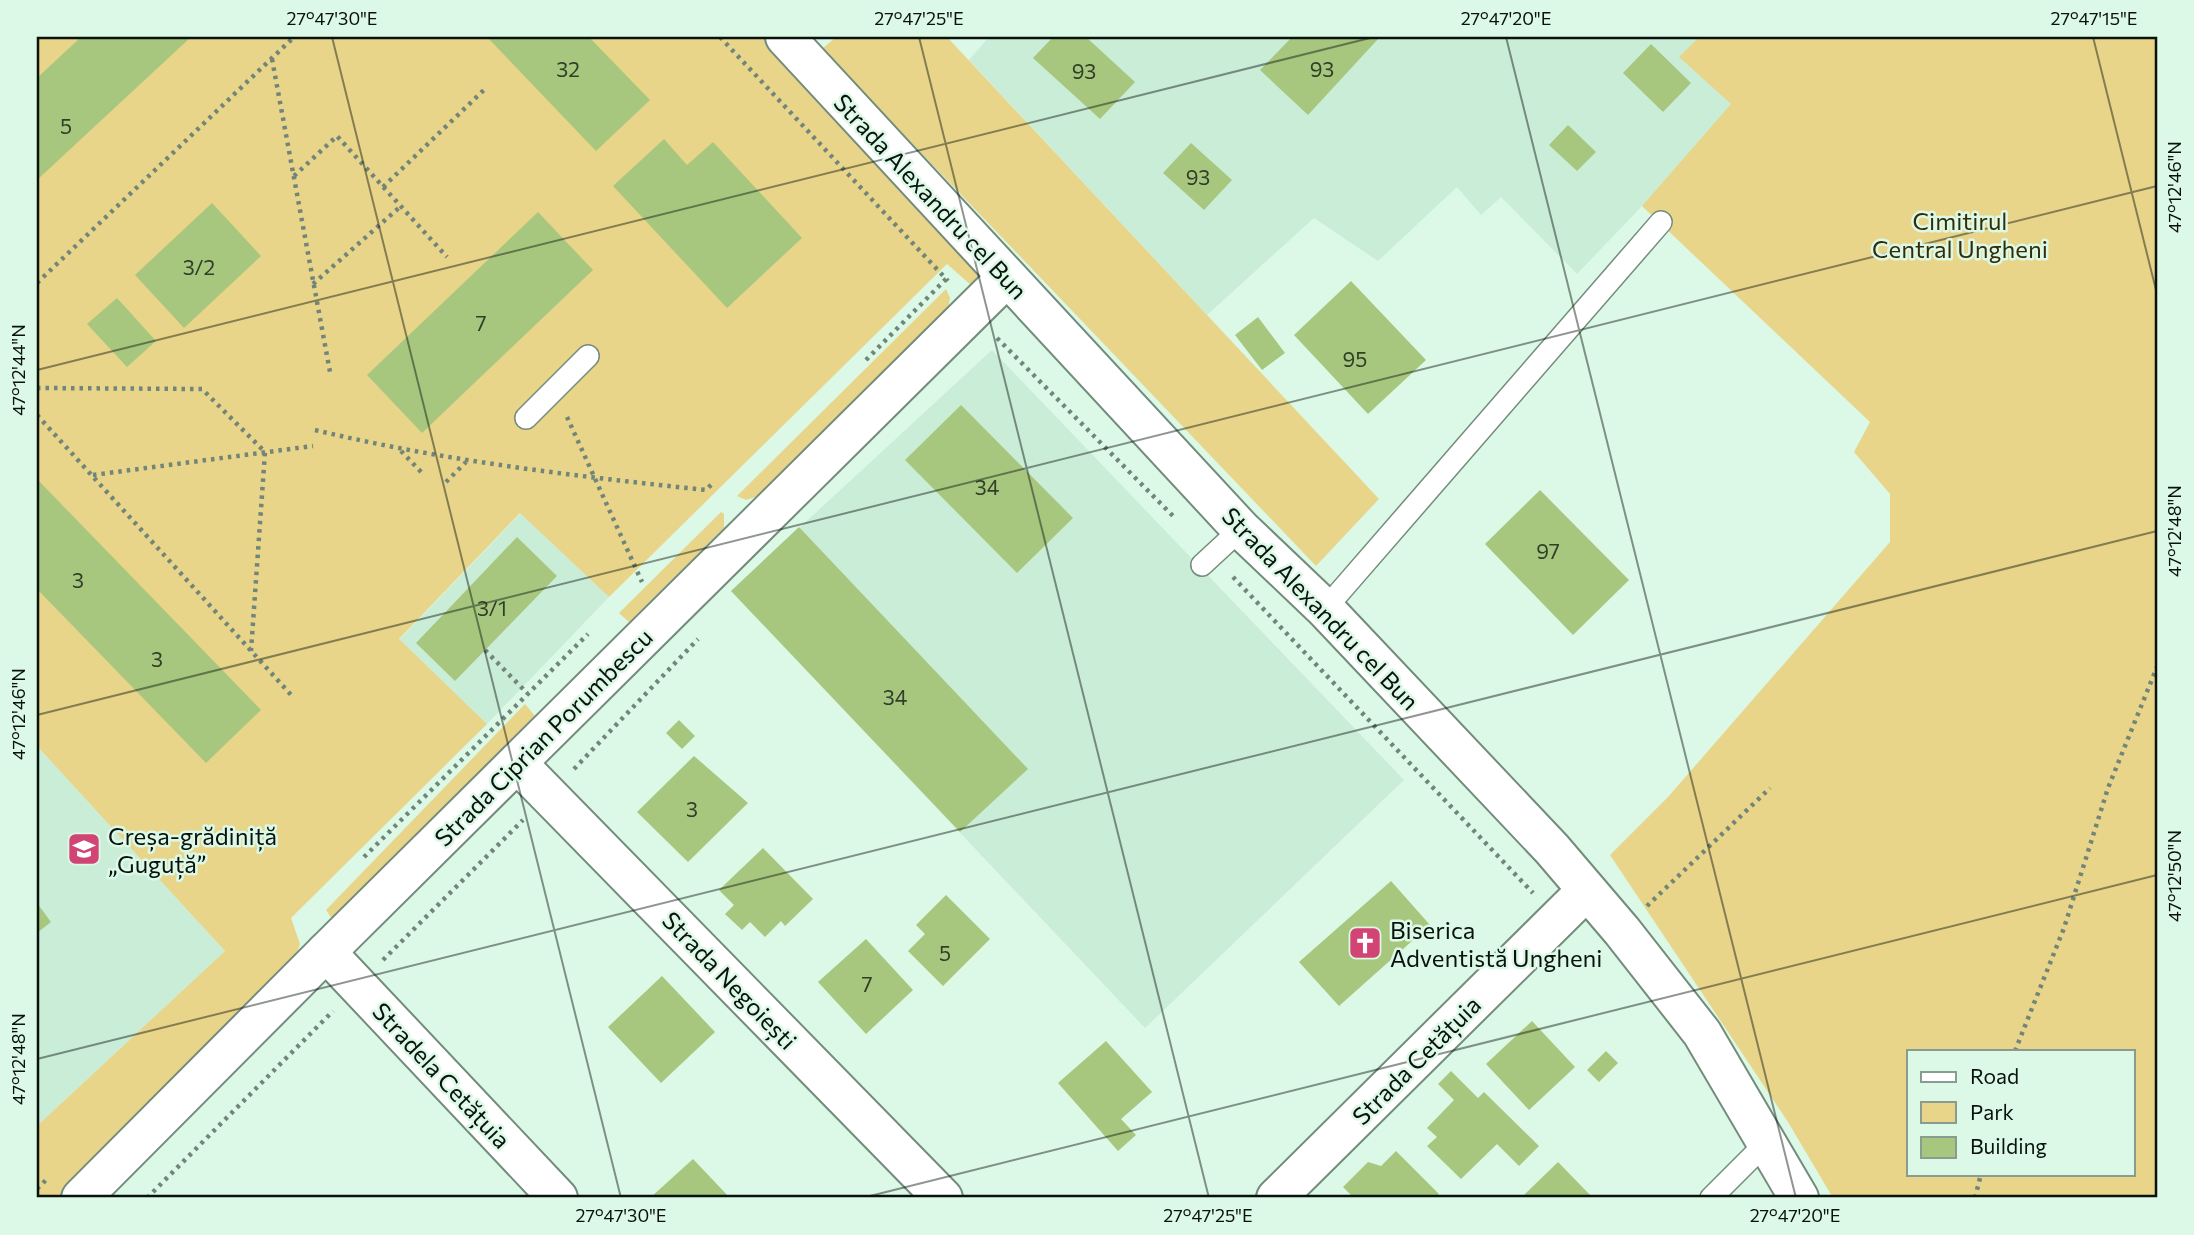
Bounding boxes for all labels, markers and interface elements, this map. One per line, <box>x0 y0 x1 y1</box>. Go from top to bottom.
text: 27°47'30"E <box>286 7 378 29</box>
text: 27°47'25"E <box>874 7 964 29</box>
text: 27°47'20"E <box>1461 7 1551 29</box>
text: 27°47'15"E <box>2050 7 2138 29</box>
house number: 32 <box>556 56 580 81</box>
house number: 93 <box>1310 56 1334 81</box>
house number: 93 <box>1072 58 1096 83</box>
street label: Strada Alexandru cel Bun <box>828 87 1034 305</box>
house number: 5 <box>60 113 72 138</box>
text: 47°12'46"N <box>2163 141 2185 233</box>
house number: 93 <box>1186 164 1210 189</box>
park label: Cimitirul Central Ungheni <box>1872 206 2048 263</box>
house number: 3/2 <box>183 254 215 279</box>
house number: 7 <box>475 310 487 335</box>
text: 47°12'44"N <box>7 324 29 416</box>
house number: 95 <box>1343 346 1367 371</box>
house number: 34 <box>975 474 1000 499</box>
text: 47°12'48"N <box>2163 485 2185 577</box>
street label: Strada Alexandru cel Bun <box>1217 501 1425 715</box>
house number: 97 <box>1536 538 1560 563</box>
house number: 3 <box>72 567 84 592</box>
house number: 3/1 <box>477 595 507 620</box>
street label: Strada Ciprian Porumbescu <box>428 622 658 852</box>
house number: 3 <box>151 646 163 671</box>
text: 47°12'46"N <box>7 668 29 760</box>
house number: 34 <box>883 684 908 709</box>
house number: 3 <box>686 796 698 821</box>
place label: Creșa-grădiniță „Guguță” <box>108 821 277 880</box>
school or university icon: Creșa-grădiniță „Guguță” <box>65 830 103 868</box>
text: 47°12'50"N <box>2163 830 2185 922</box>
street label: Strada Negoiești <box>656 905 803 1056</box>
place label: Biserica Adventistă Ungheni <box>1390 915 1603 972</box>
church icon: Biserica Adventistă Ungheni <box>1346 924 1384 962</box>
house number: 5 <box>939 940 951 965</box>
house number: 7 <box>861 971 873 996</box>
street label: Strada Cetățuia <box>1346 990 1488 1132</box>
street label: Stradela Cetățuia <box>366 996 517 1155</box>
text: 47°12'48"N <box>7 1013 29 1105</box>
legend <box>1907 1050 2134 1176</box>
text: Road <box>1970 1063 2019 1088</box>
text: Park <box>1970 1099 2014 1124</box>
text: Building <box>1970 1133 2047 1158</box>
text: 27°47'30"E <box>575 1204 667 1226</box>
text: 27°47'25"E <box>1163 1204 1253 1226</box>
text: 27°47'20"E <box>1750 1204 1840 1226</box>

